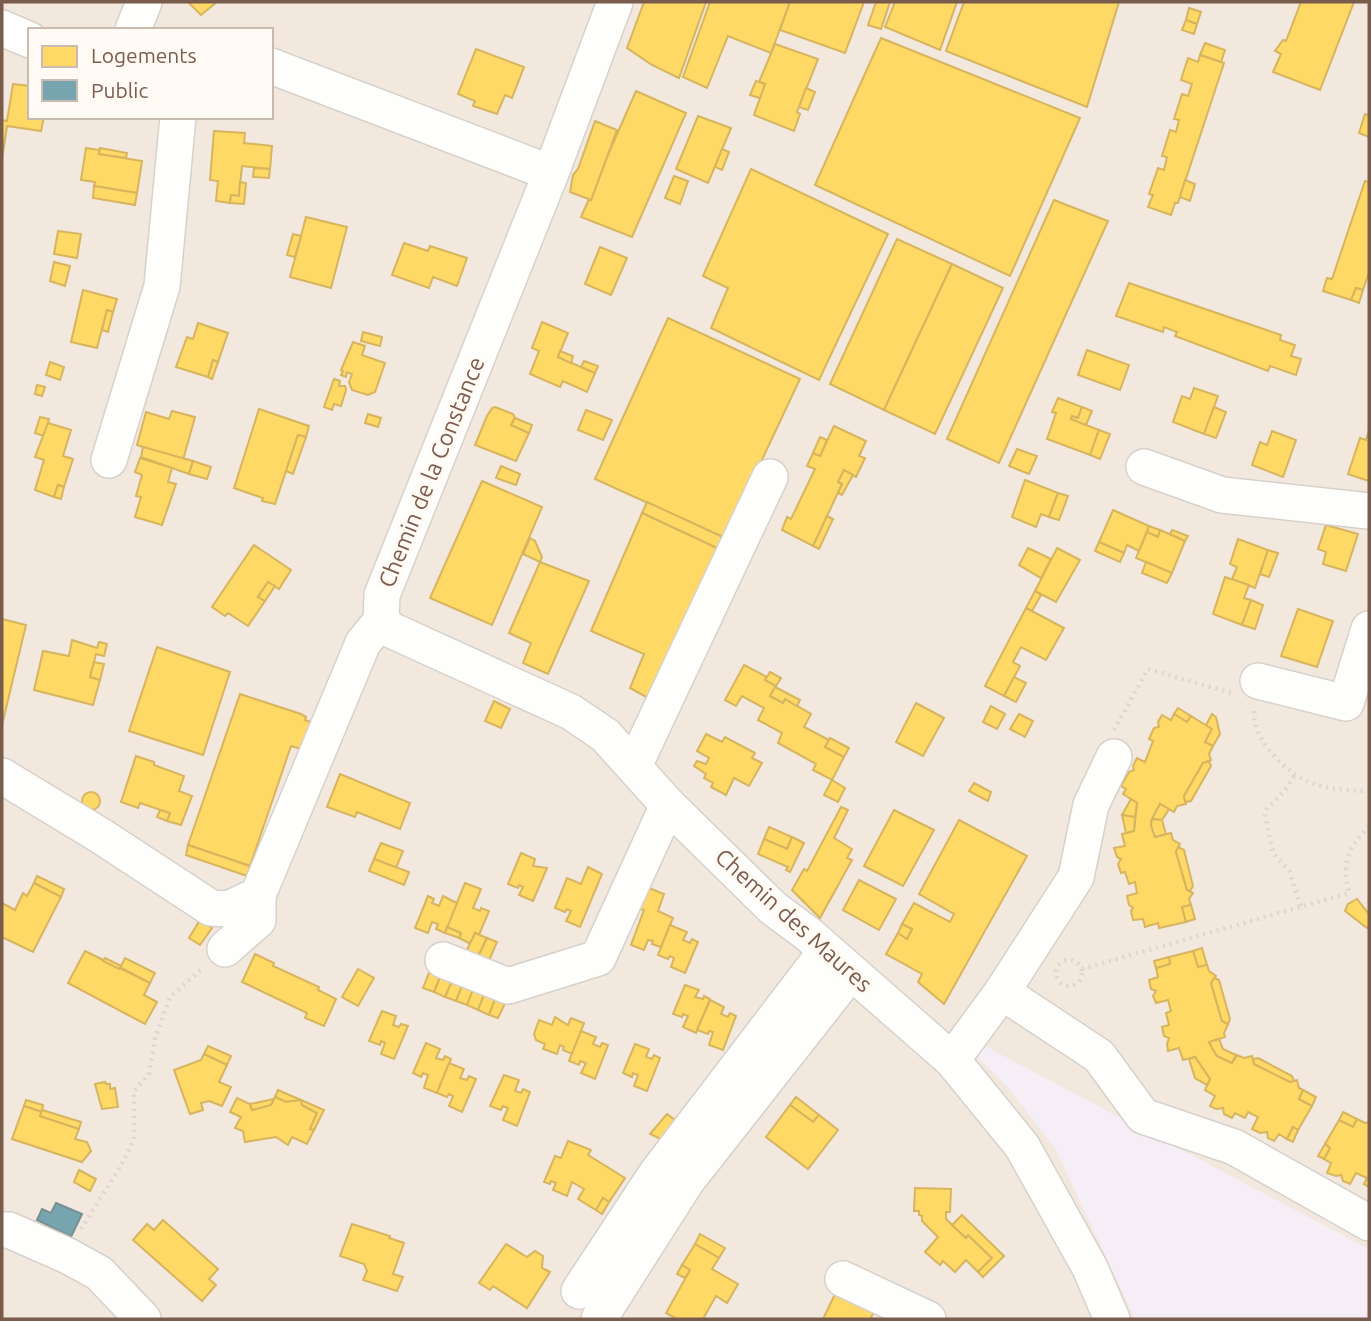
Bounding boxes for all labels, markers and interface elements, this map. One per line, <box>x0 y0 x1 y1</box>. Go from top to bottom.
legend <box>28 28 273 119</box>
text: Logements <box>91 43 197 67</box>
text: Public <box>91 78 148 102</box>
street label: Chemin de la Constance <box>373 353 489 591</box>
street label: Chemin des Maures <box>711 843 877 997</box>

